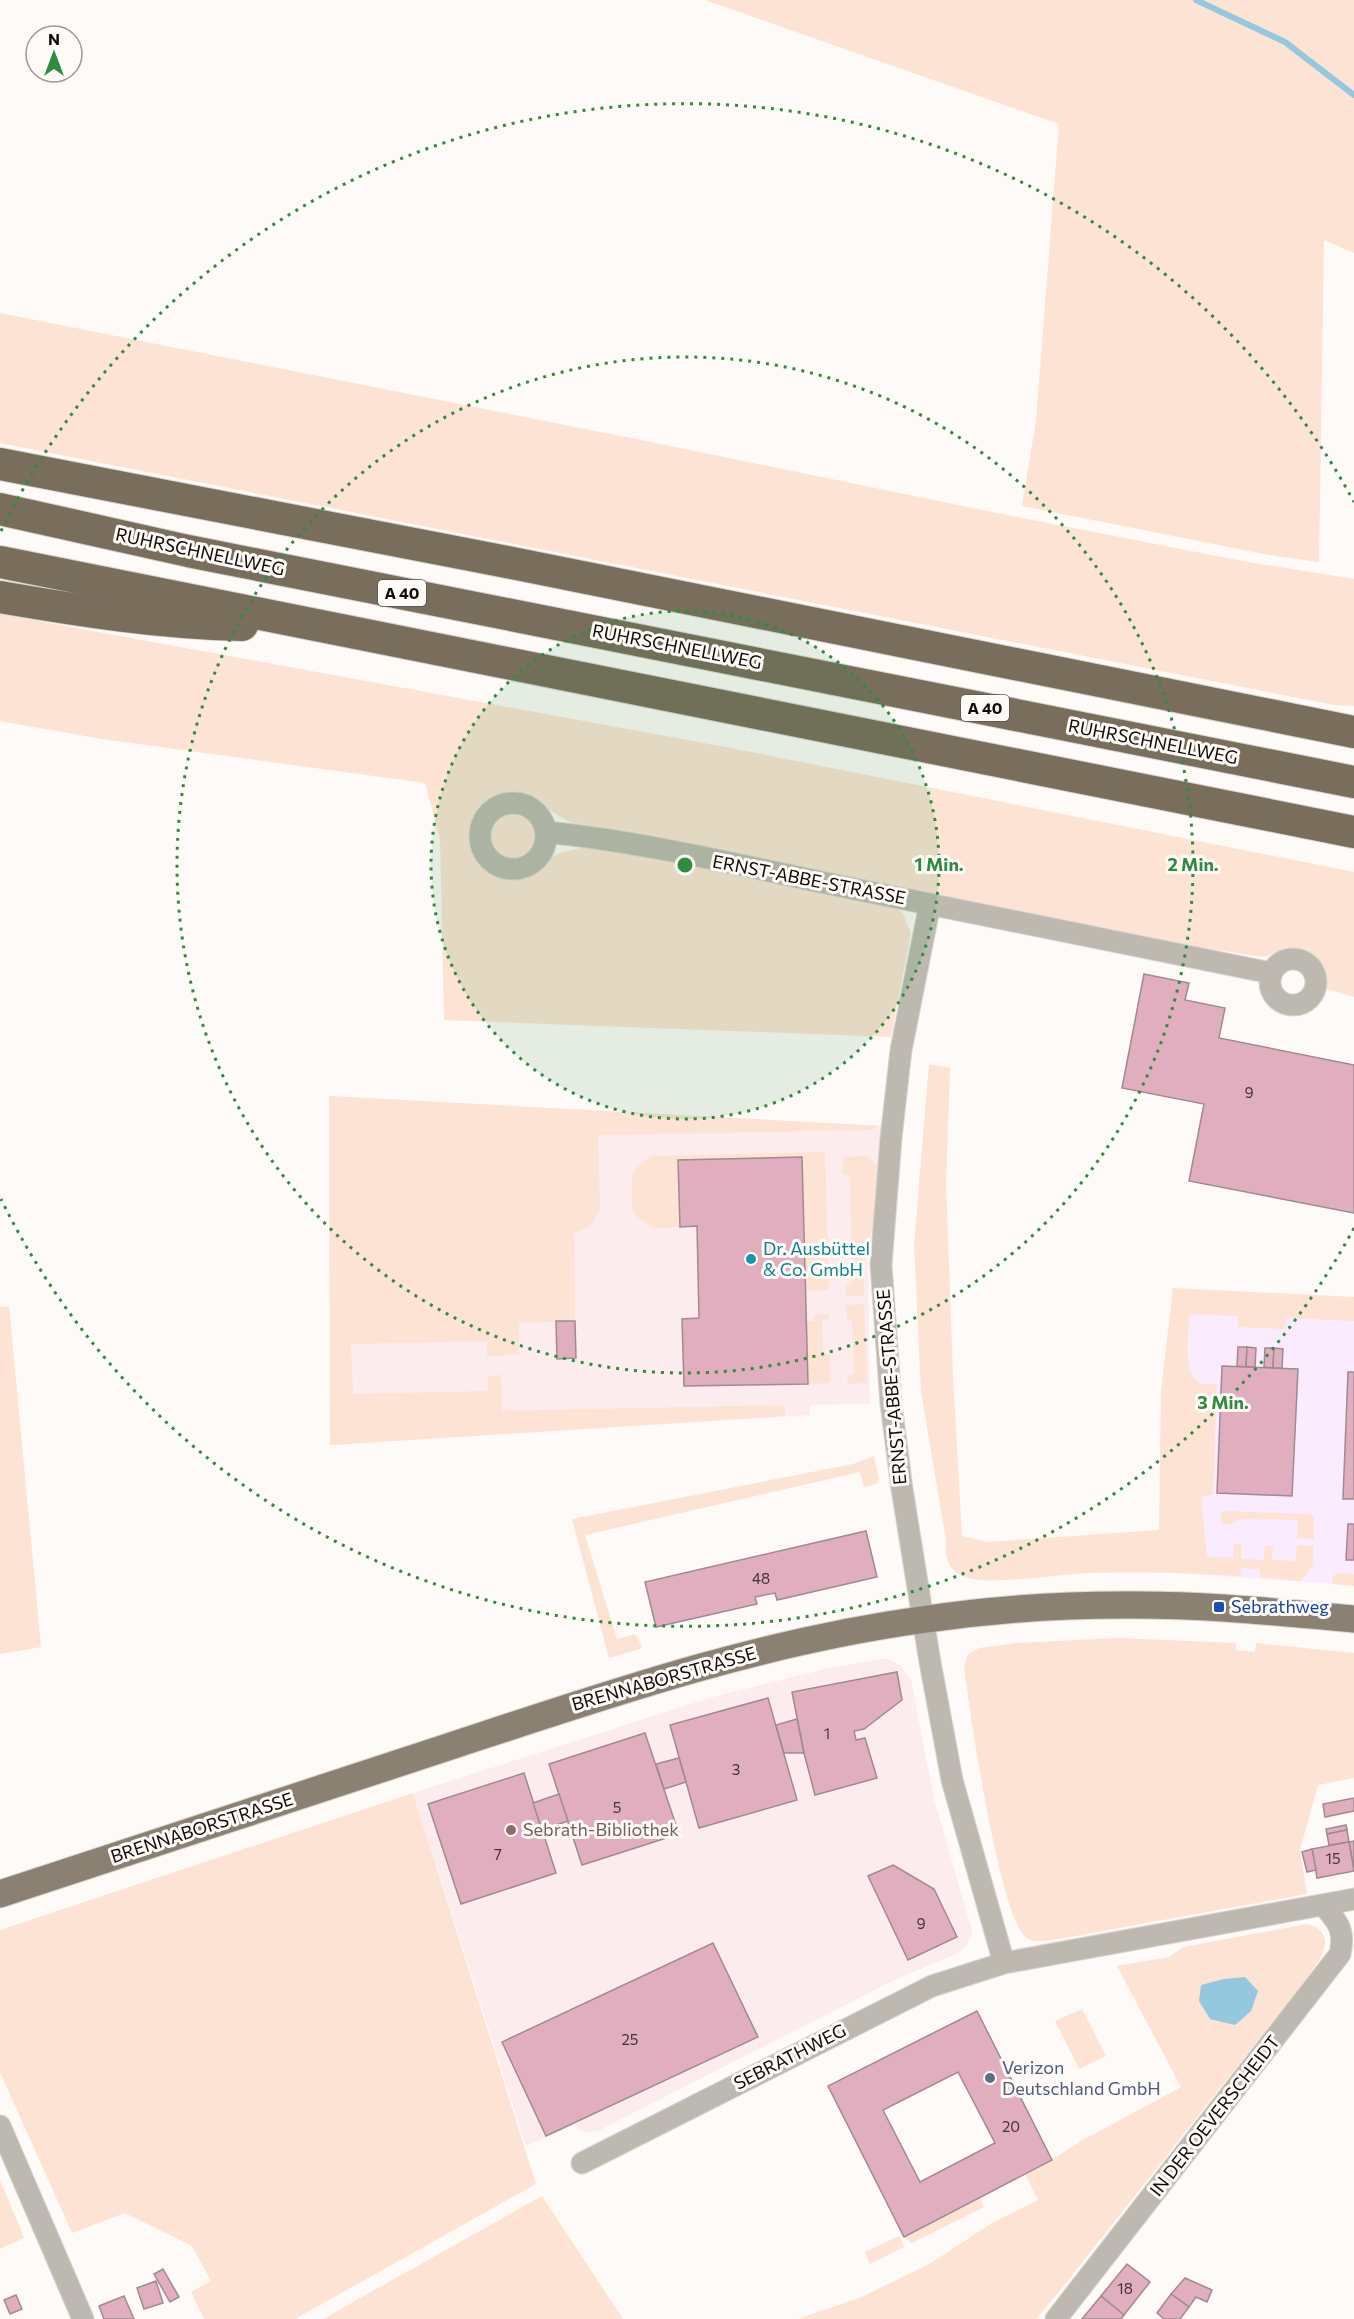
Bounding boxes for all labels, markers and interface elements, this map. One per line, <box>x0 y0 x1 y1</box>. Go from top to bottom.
north arrow <box>24 24 84 84</box>
text: N <box>48 29 60 48</box>
street label: RUHRSCHNELLWEG <box>114 522 287 580</box>
road number: A 40 <box>378 580 426 606</box>
street label: RUHRSCHNELLWEG <box>590 619 764 673</box>
road number: A 40 <box>961 695 1009 721</box>
street label: RUHRSCHNELLWEG <box>1066 714 1240 768</box>
street label: ERNST-ABBE-STRASSE <box>711 849 908 909</box>
text: 1 Min. <box>914 853 964 875</box>
text: 2 Min. <box>1167 853 1219 875</box>
centre of rings <box>675 855 695 875</box>
house number: 9 <box>1244 1083 1254 1101</box>
place label: Dr. Ausbüttel & Co. GmbH <box>763 1237 870 1280</box>
marker: Dr. Ausbüttel & Co. GmbH <box>744 1252 758 1266</box>
street label: ERNST-ABBE-STRASSE <box>871 1288 911 1486</box>
text: 3 Min. <box>1197 1391 1249 1413</box>
house number: 48 <box>752 1569 770 1587</box>
place label: Sebrathweg <box>1231 1595 1329 1617</box>
marker: Sebrathweg <box>1212 1600 1226 1614</box>
street label: BRENNABORSTRASSE <box>569 1641 758 1715</box>
house number: 1 <box>824 1724 830 1742</box>
house number: 3 <box>732 1760 740 1778</box>
street label: BRENNABORSTRASSE <box>108 1787 296 1867</box>
house number: 5 <box>613 1798 621 1816</box>
place label: Sebrath-Bibliothek <box>523 1818 679 1840</box>
marker: Sebrath-Bibliothek <box>504 1823 518 1837</box>
house number: 7 <box>494 1845 502 1863</box>
house number: 15 <box>1325 1849 1341 1867</box>
house number: 9 <box>916 1914 926 1932</box>
street label: SEBRATHWEG <box>730 2018 849 2094</box>
house number: 25 <box>622 2030 638 2048</box>
street label: IN DER OEVERSCHEIDT <box>1144 2030 1284 2200</box>
place label: Verizon Deutschland GmbH <box>1002 2056 1161 2099</box>
marker: Verizon Deutschland GmbH <box>983 2071 997 2085</box>
house number: 20 <box>1002 2117 1020 2135</box>
house number: 18 <box>1117 2279 1133 2297</box>

